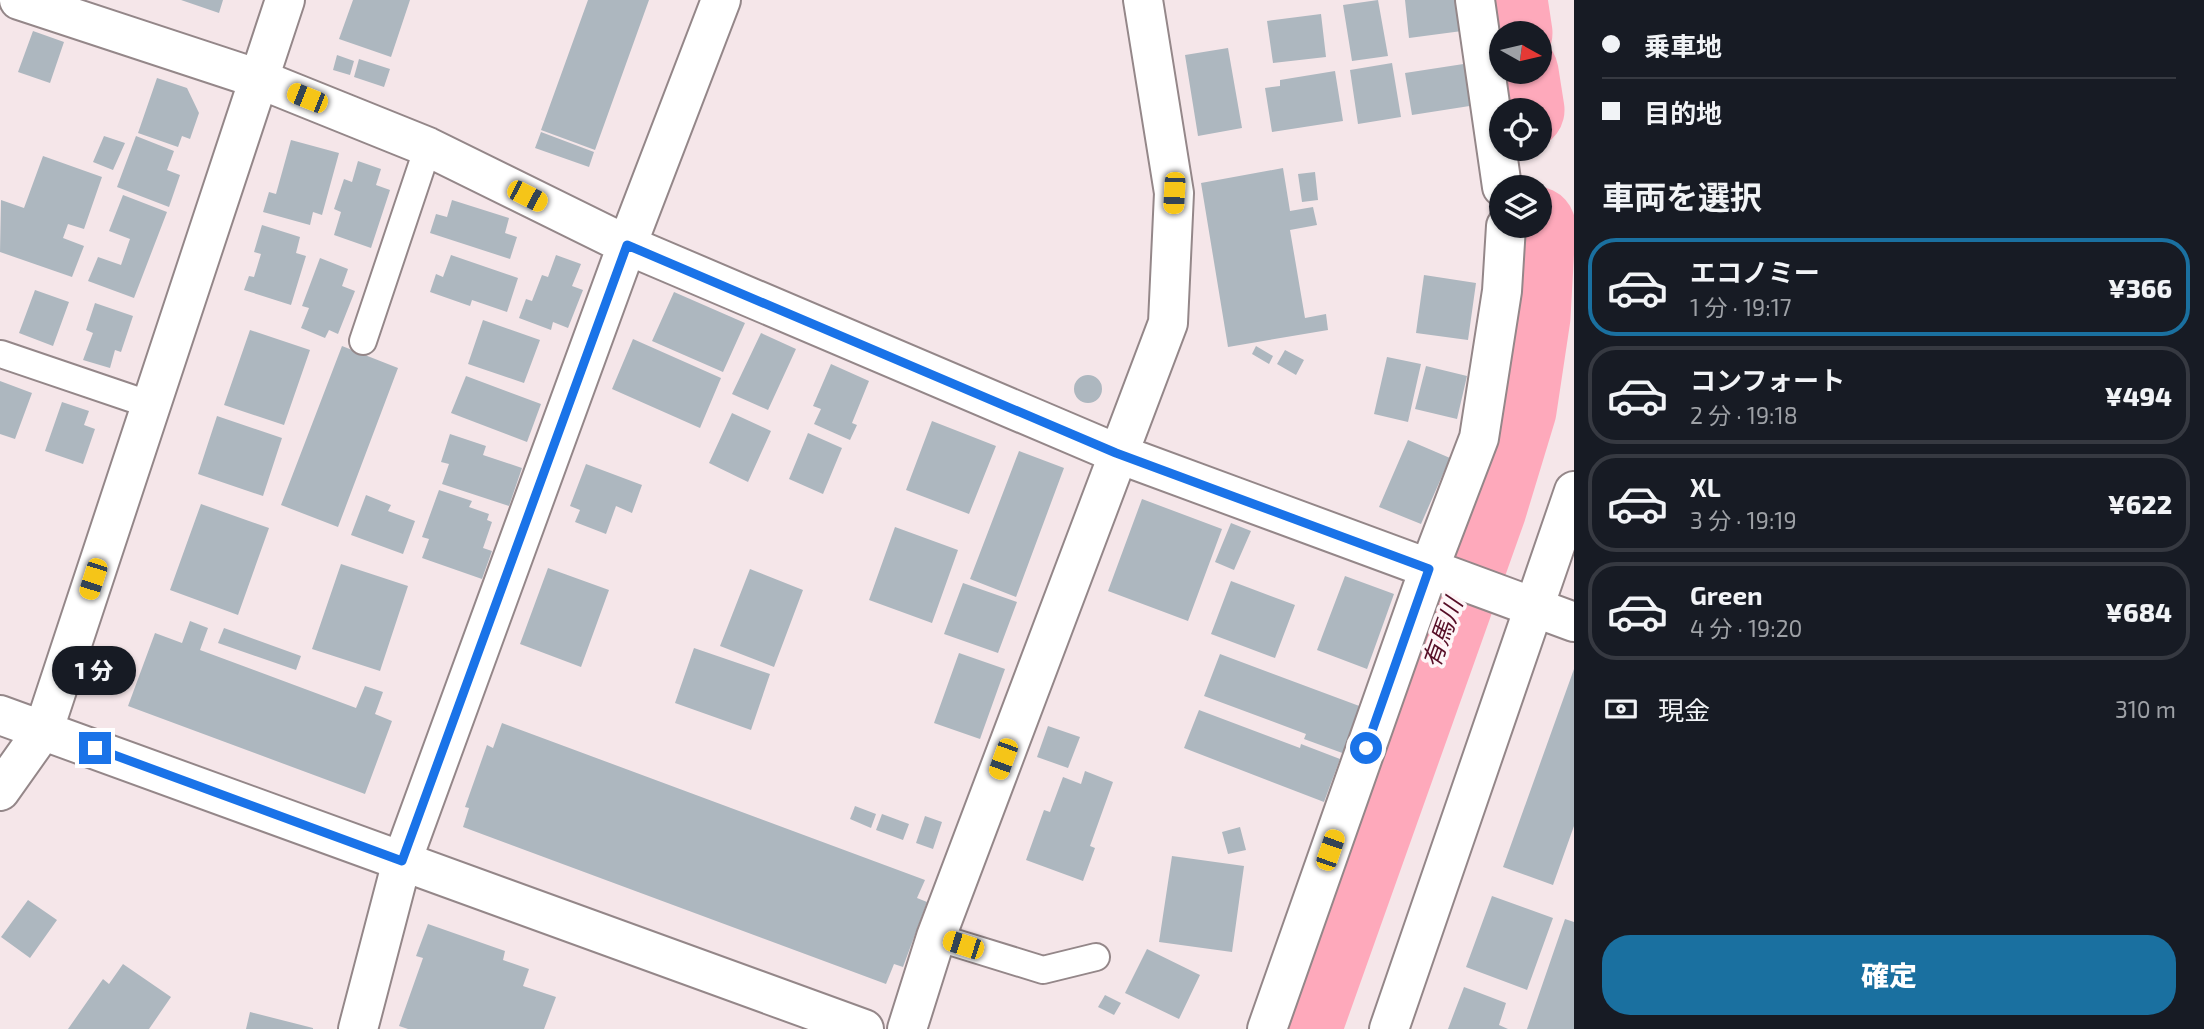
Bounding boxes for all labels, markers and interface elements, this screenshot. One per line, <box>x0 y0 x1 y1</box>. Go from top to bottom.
north arrow <box>1489 21 1552 84</box>
map controls <box>1489 21 1552 238</box>
text: 乗車地 <box>1644 30 1722 61</box>
car <box>284 80 331 116</box>
text: 目的地 <box>1644 97 1722 128</box>
button: locate <box>1489 98 1552 161</box>
car <box>1163 171 1186 215</box>
button: layers <box>1489 175 1552 238</box>
car <box>504 177 551 215</box>
text: 車両を選択 <box>1602 177 1762 215</box>
icon: car <box>1606 256 1669 319</box>
text: エコノミー <box>1690 256 1820 287</box>
text: ¥366 <box>2108 272 2172 303</box>
text: 1 分 · 19:17 <box>1690 293 1792 321</box>
icon: car <box>1606 364 1669 427</box>
text: コンフォート <box>1690 364 1845 395</box>
text: ¥494 <box>2105 380 2172 411</box>
text: 2 分 · 19:18 <box>1690 401 1798 429</box>
text: XL <box>1690 471 1721 502</box>
icon: car <box>1606 472 1669 535</box>
text: ¥622 <box>2108 488 2172 519</box>
text: 3 分 · 19:19 <box>1690 506 1797 534</box>
car <box>77 556 110 602</box>
text: Green <box>1690 579 1763 610</box>
icon: car <box>1606 580 1669 643</box>
water label: 有馬川 <box>1416 591 1469 671</box>
text: ¥684 <box>2105 596 2172 627</box>
text: 4 分 · 19:20 <box>1690 614 1803 642</box>
callout: 1 分 <box>53 646 137 696</box>
text: 1 分 <box>75 656 113 684</box>
icon: cash <box>1602 690 1640 728</box>
text: 現金 <box>1658 694 1710 725</box>
text: 310 m <box>2115 695 2176 723</box>
route end <box>79 732 111 764</box>
route start <box>1350 732 1382 764</box>
car <box>986 736 1021 782</box>
car <box>1314 827 1347 873</box>
car <box>940 929 987 961</box>
button: 確定 <box>1602 935 2176 1015</box>

